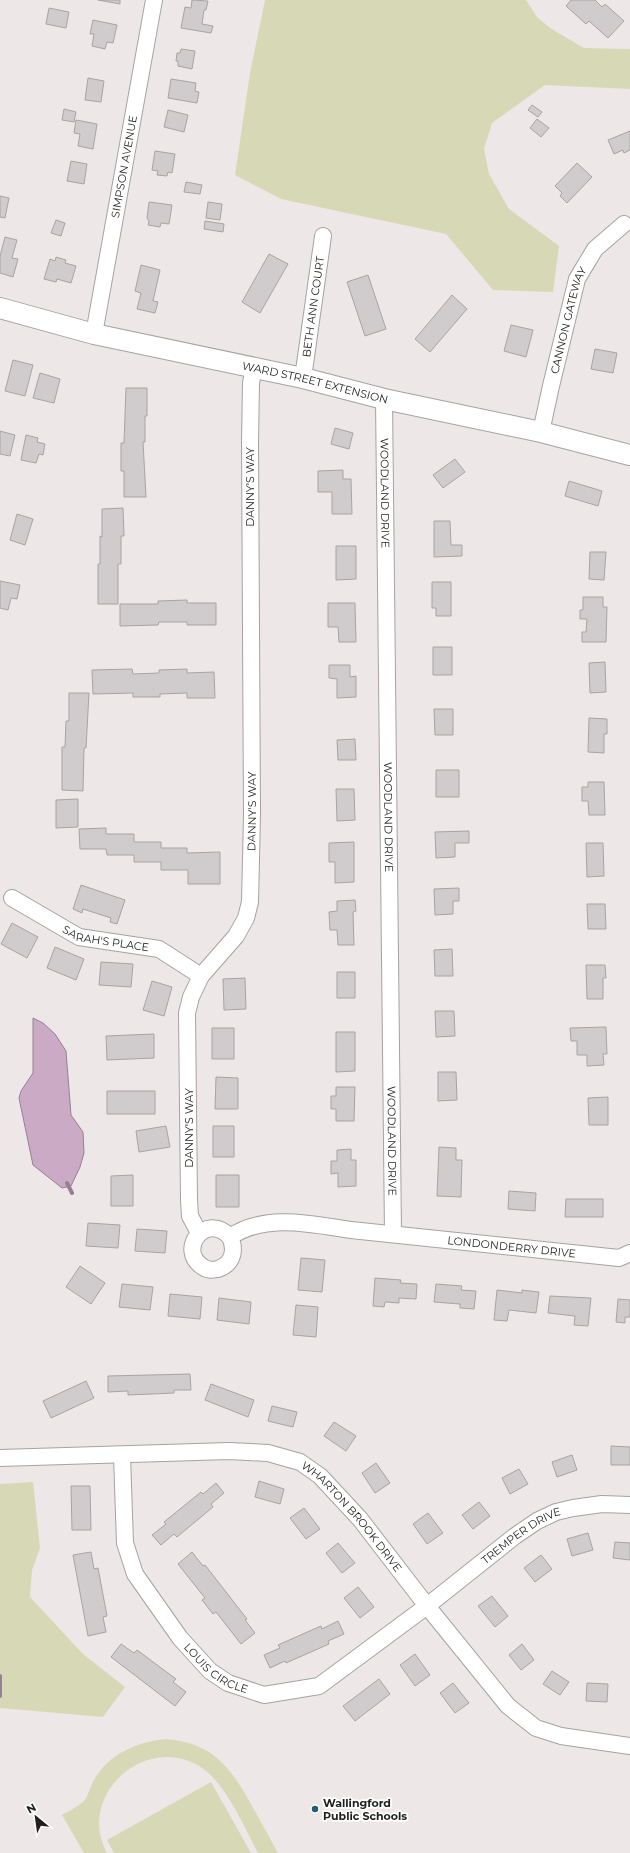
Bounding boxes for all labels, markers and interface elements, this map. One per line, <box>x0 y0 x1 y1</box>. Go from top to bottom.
street label: SIMPSON AVENUE <box>108 114 140 219</box>
street label: BETH ANN COURT <box>299 255 327 358</box>
street label: CANNON GATEWAY <box>547 264 590 375</box>
street label: WARD STREET EXTENSION <box>241 358 390 407</box>
street label: WOODLAND DRIVE <box>377 438 393 548</box>
street label: DANNY'S WAY <box>243 447 257 527</box>
street label: WOODLAND DRIVE <box>381 762 396 872</box>
street label: DANNY'S WAY <box>244 771 259 851</box>
street label: SARAH'S PLACE <box>60 922 150 954</box>
street label: WOODLAND DRIVE <box>384 1086 400 1196</box>
street label: DANNY'S WAY <box>182 1088 196 1168</box>
street label: LONDONDERRY DRIVE <box>447 1233 576 1260</box>
street label: WHARTON BROOK DRIVE <box>299 1458 405 1575</box>
street label: TREMPER DRIVE <box>478 1504 562 1567</box>
street label: LOUIS CIRCLE <box>181 1640 250 1696</box>
place label: Wallingford Public Schools <box>323 1796 407 1823</box>
north arrow <box>16 1797 56 1837</box>
text: N <box>24 1800 38 1817</box>
marker: Wallingford Public Schools <box>310 1804 320 1814</box>

